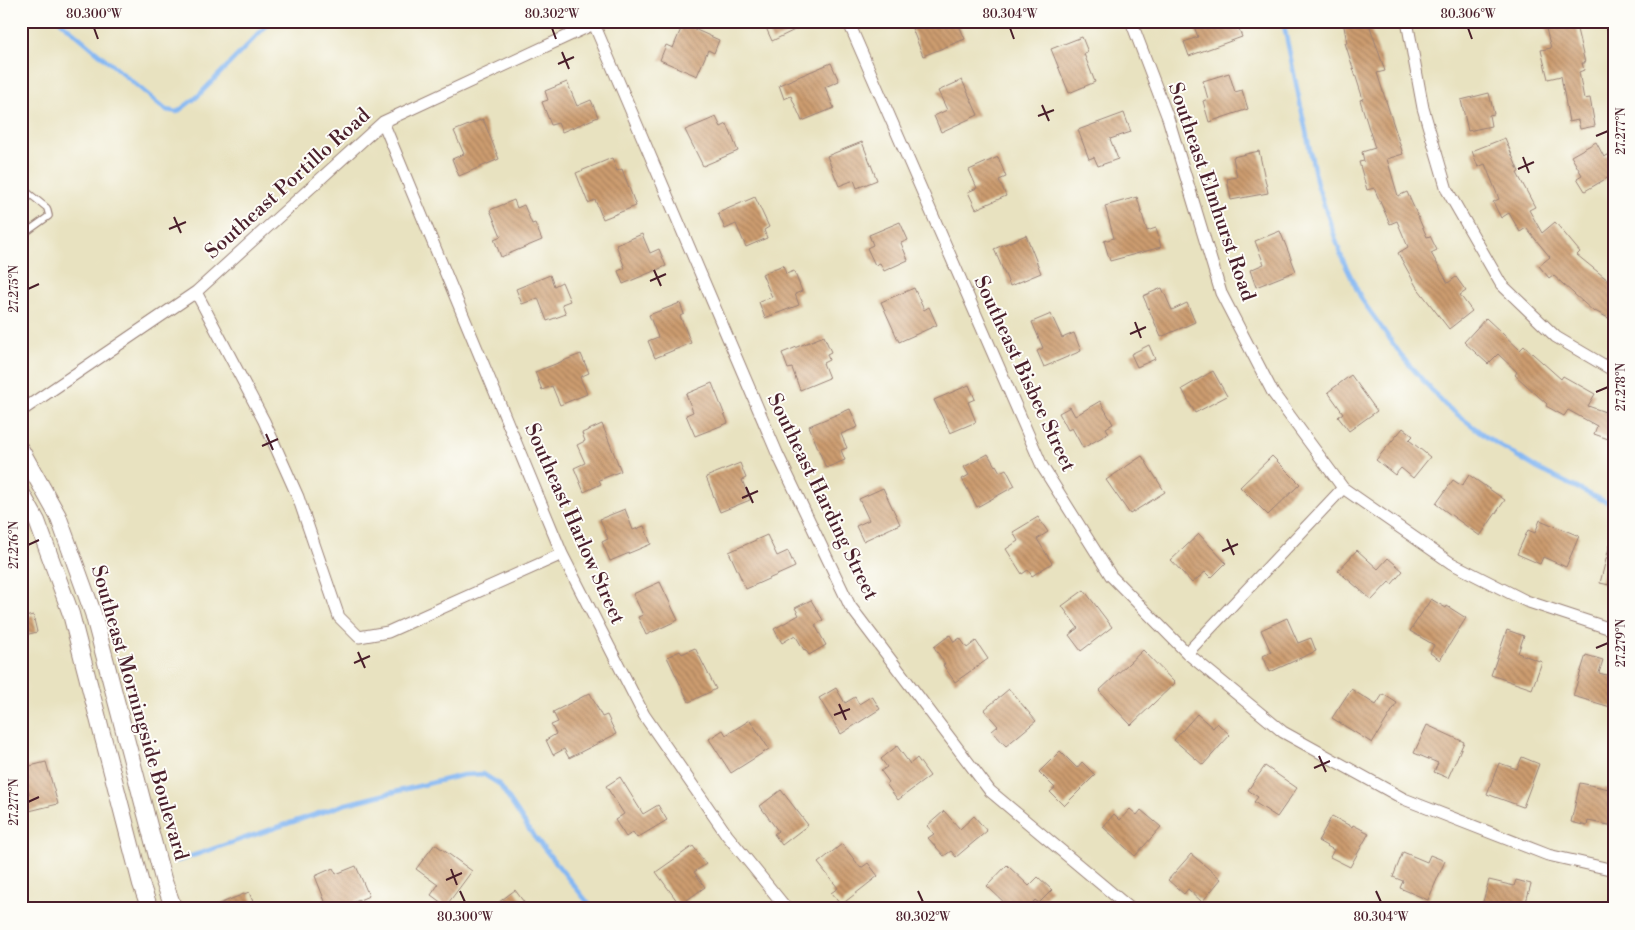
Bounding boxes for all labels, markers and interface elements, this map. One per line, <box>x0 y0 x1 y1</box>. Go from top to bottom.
text: 80.300°W <box>66 7 123 22</box>
text: 80.302°W <box>525 7 580 22</box>
text: 80.304°W <box>983 7 1039 22</box>
text: 80.306°W <box>1440 7 1497 22</box>
street label: Southeast Elmhurst Road <box>1162 79 1260 305</box>
street label: Southeast Portillo Road <box>200 103 376 265</box>
text: 27.277°N <box>1614 107 1629 155</box>
text: 27.275°N <box>7 265 22 313</box>
street label: Southeast Bisbee Street <box>968 272 1080 476</box>
text: 27.278°N <box>1614 363 1629 411</box>
street label: Southeast Harding Street <box>761 390 883 604</box>
street label: Southeast Harlow Street <box>518 420 630 628</box>
text: 27.276°N <box>7 521 22 569</box>
street label: Southeast Morningside Boulevard <box>85 563 193 864</box>
text: 27.279°N <box>1614 619 1629 667</box>
text: 27.277°N <box>7 778 22 826</box>
text: 80.300°W <box>437 910 494 925</box>
text: 80.302°W <box>896 910 951 925</box>
text: 80.304°W <box>1354 910 1410 925</box>

